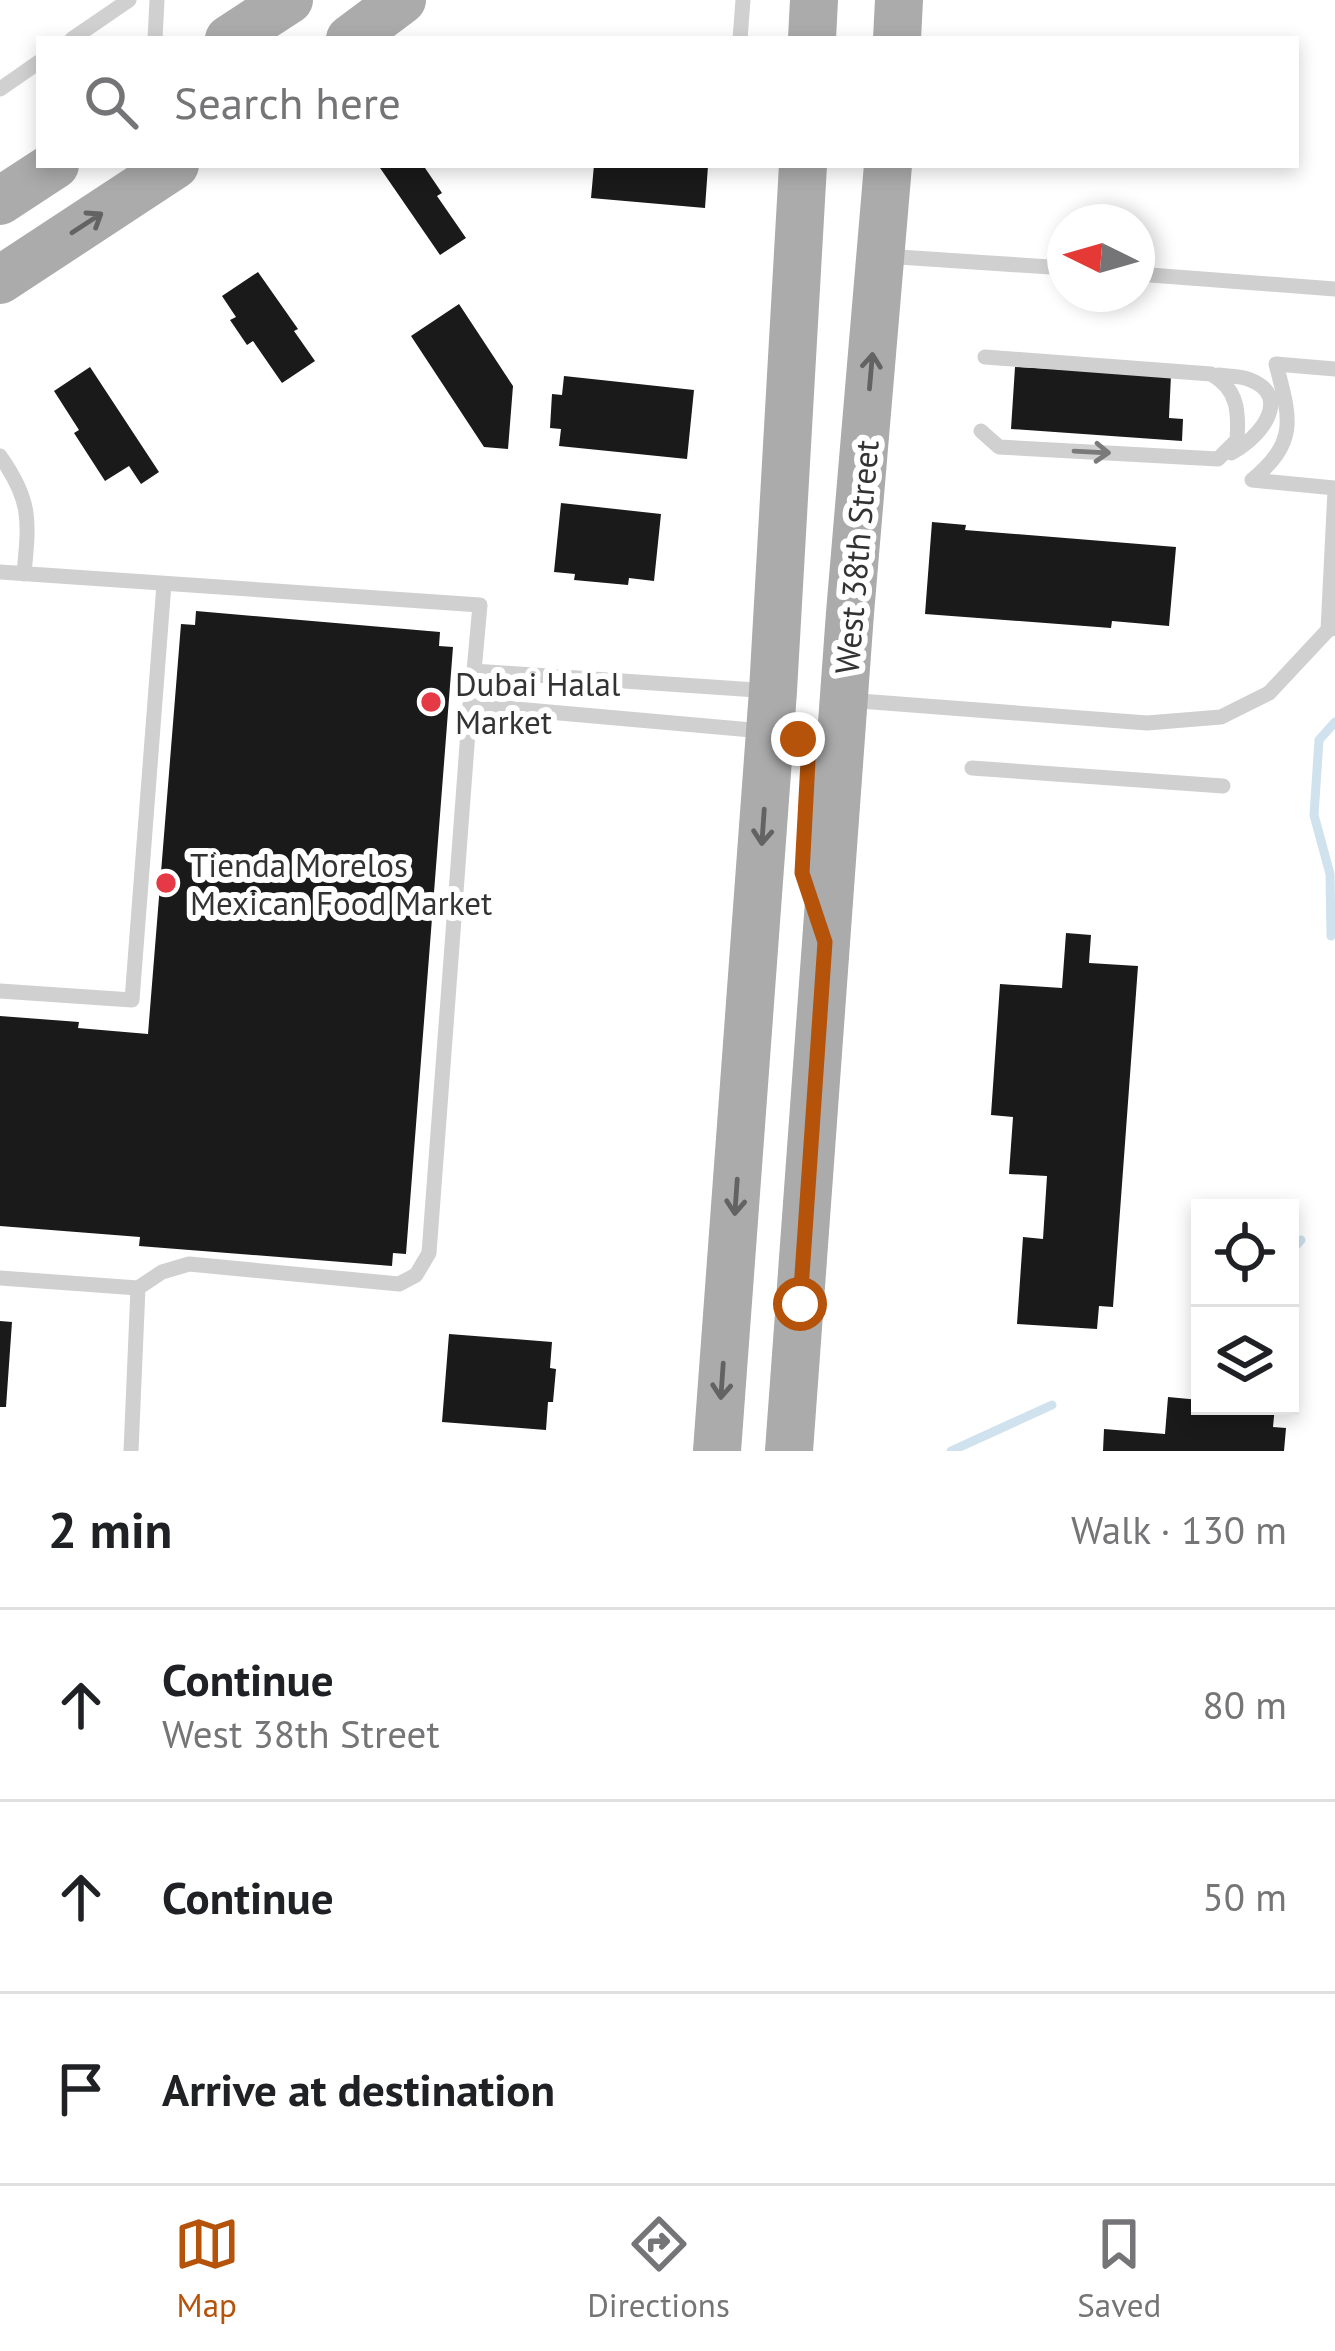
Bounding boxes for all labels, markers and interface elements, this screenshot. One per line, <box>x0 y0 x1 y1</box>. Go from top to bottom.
search box <box>36 36 1299 168</box>
icon: search <box>78 69 144 135</box>
text: Search here <box>174 73 401 131</box>
north arrow <box>1047 204 1155 312</box>
one-way arrow <box>70 210 104 235</box>
one-way arrow <box>860 352 883 391</box>
street label: West 38th Street <box>824 438 888 676</box>
one-way arrow <box>1072 441 1111 464</box>
place label: Dubai Halal Market <box>455 662 621 743</box>
marker: Dubai Halal Market <box>418 689 444 715</box>
route end <box>771 712 825 766</box>
one-way arrow <box>751 807 774 846</box>
place label: Tienda Morelos Mexican Food Market <box>190 843 492 924</box>
marker: Tienda Morelos Mexican Food Market <box>153 870 179 896</box>
one-way arrow <box>724 1177 747 1216</box>
map controls <box>1191 1199 1299 1415</box>
button: locate <box>1191 1199 1299 1307</box>
route start <box>773 1277 827 1331</box>
button: layers <box>1191 1307 1299 1415</box>
one-way arrow <box>711 1361 734 1400</box>
text: 2 min <box>48 1496 172 1562</box>
text: Walk · 130 m <box>1071 1504 1287 1555</box>
text: Continue <box>162 1650 334 1708</box>
icon: ahead <box>48 1672 114 1738</box>
text: 80 m <box>1202 1679 1287 1730</box>
text: West 38th Street <box>162 1708 440 1759</box>
icon: ahead <box>48 1864 114 1930</box>
text: Continue <box>162 1868 334 1926</box>
text: 50 m <box>1202 1871 1287 1922</box>
icon: arrive <box>48 2056 114 2122</box>
text: Arrive at destination <box>162 2060 555 2118</box>
tab: Map <box>174 2211 240 2326</box>
tab: Directions <box>587 2211 730 2326</box>
tab: Saved <box>1077 2211 1161 2326</box>

